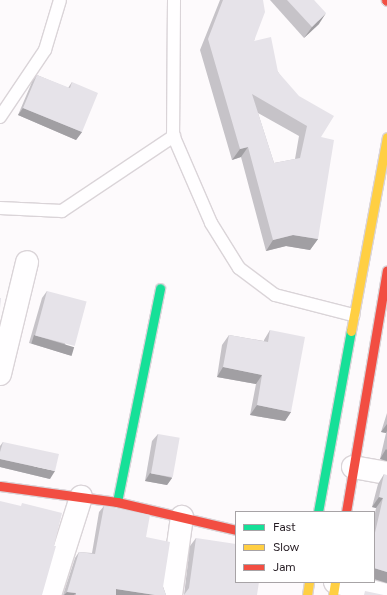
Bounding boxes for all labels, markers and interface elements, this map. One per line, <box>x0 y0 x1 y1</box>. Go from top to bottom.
legend <box>235 511 375 583</box>
text: Fast <box>273 520 296 534</box>
text: Slow <box>273 540 299 554</box>
text: Jam <box>273 560 296 574</box>

